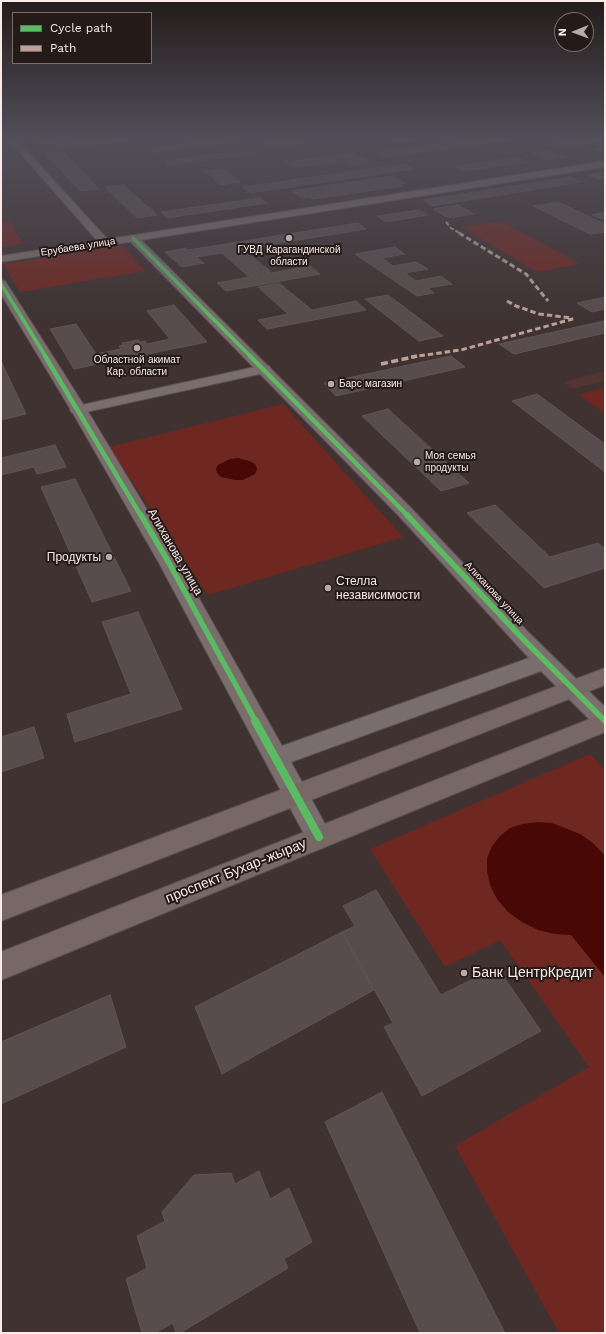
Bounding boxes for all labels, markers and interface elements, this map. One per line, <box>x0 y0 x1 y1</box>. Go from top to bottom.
legend <box>12 12 152 64</box>
north arrow <box>554 12 594 52</box>
text: Cycle path <box>50 21 112 35</box>
text: N <box>556 28 569 36</box>
text: Path <box>50 41 76 55</box>
marker: ГУВД Карагандинской области <box>284 233 294 243</box>
street label: Ерубаева улица <box>40 235 116 259</box>
place label: ГУВД Карагандинской области <box>238 244 340 268</box>
marker: Областной акимат Кар. области <box>132 343 142 353</box>
place label: Областной акимат Кар. области <box>94 354 180 378</box>
place label: Барс магазин <box>339 378 402 390</box>
marker: Барс магазин <box>326 379 336 389</box>
place label: Моя семья продукты <box>425 450 476 474</box>
marker: Моя семья продукты <box>412 457 422 467</box>
street label: Алиханова улица <box>144 506 206 598</box>
place label: Продукты <box>47 550 101 564</box>
marker: Продукты <box>104 552 114 562</box>
street label: Алиханова улица <box>462 559 526 627</box>
place label: Стелла независимости <box>336 574 420 602</box>
marker: Стелла независимости <box>323 583 333 593</box>
street label: проспект Бухар-жырау <box>163 835 309 907</box>
place label: Банк ЦентрКредит <box>472 965 593 981</box>
marker: Банк ЦентрКредит <box>459 968 469 978</box>

